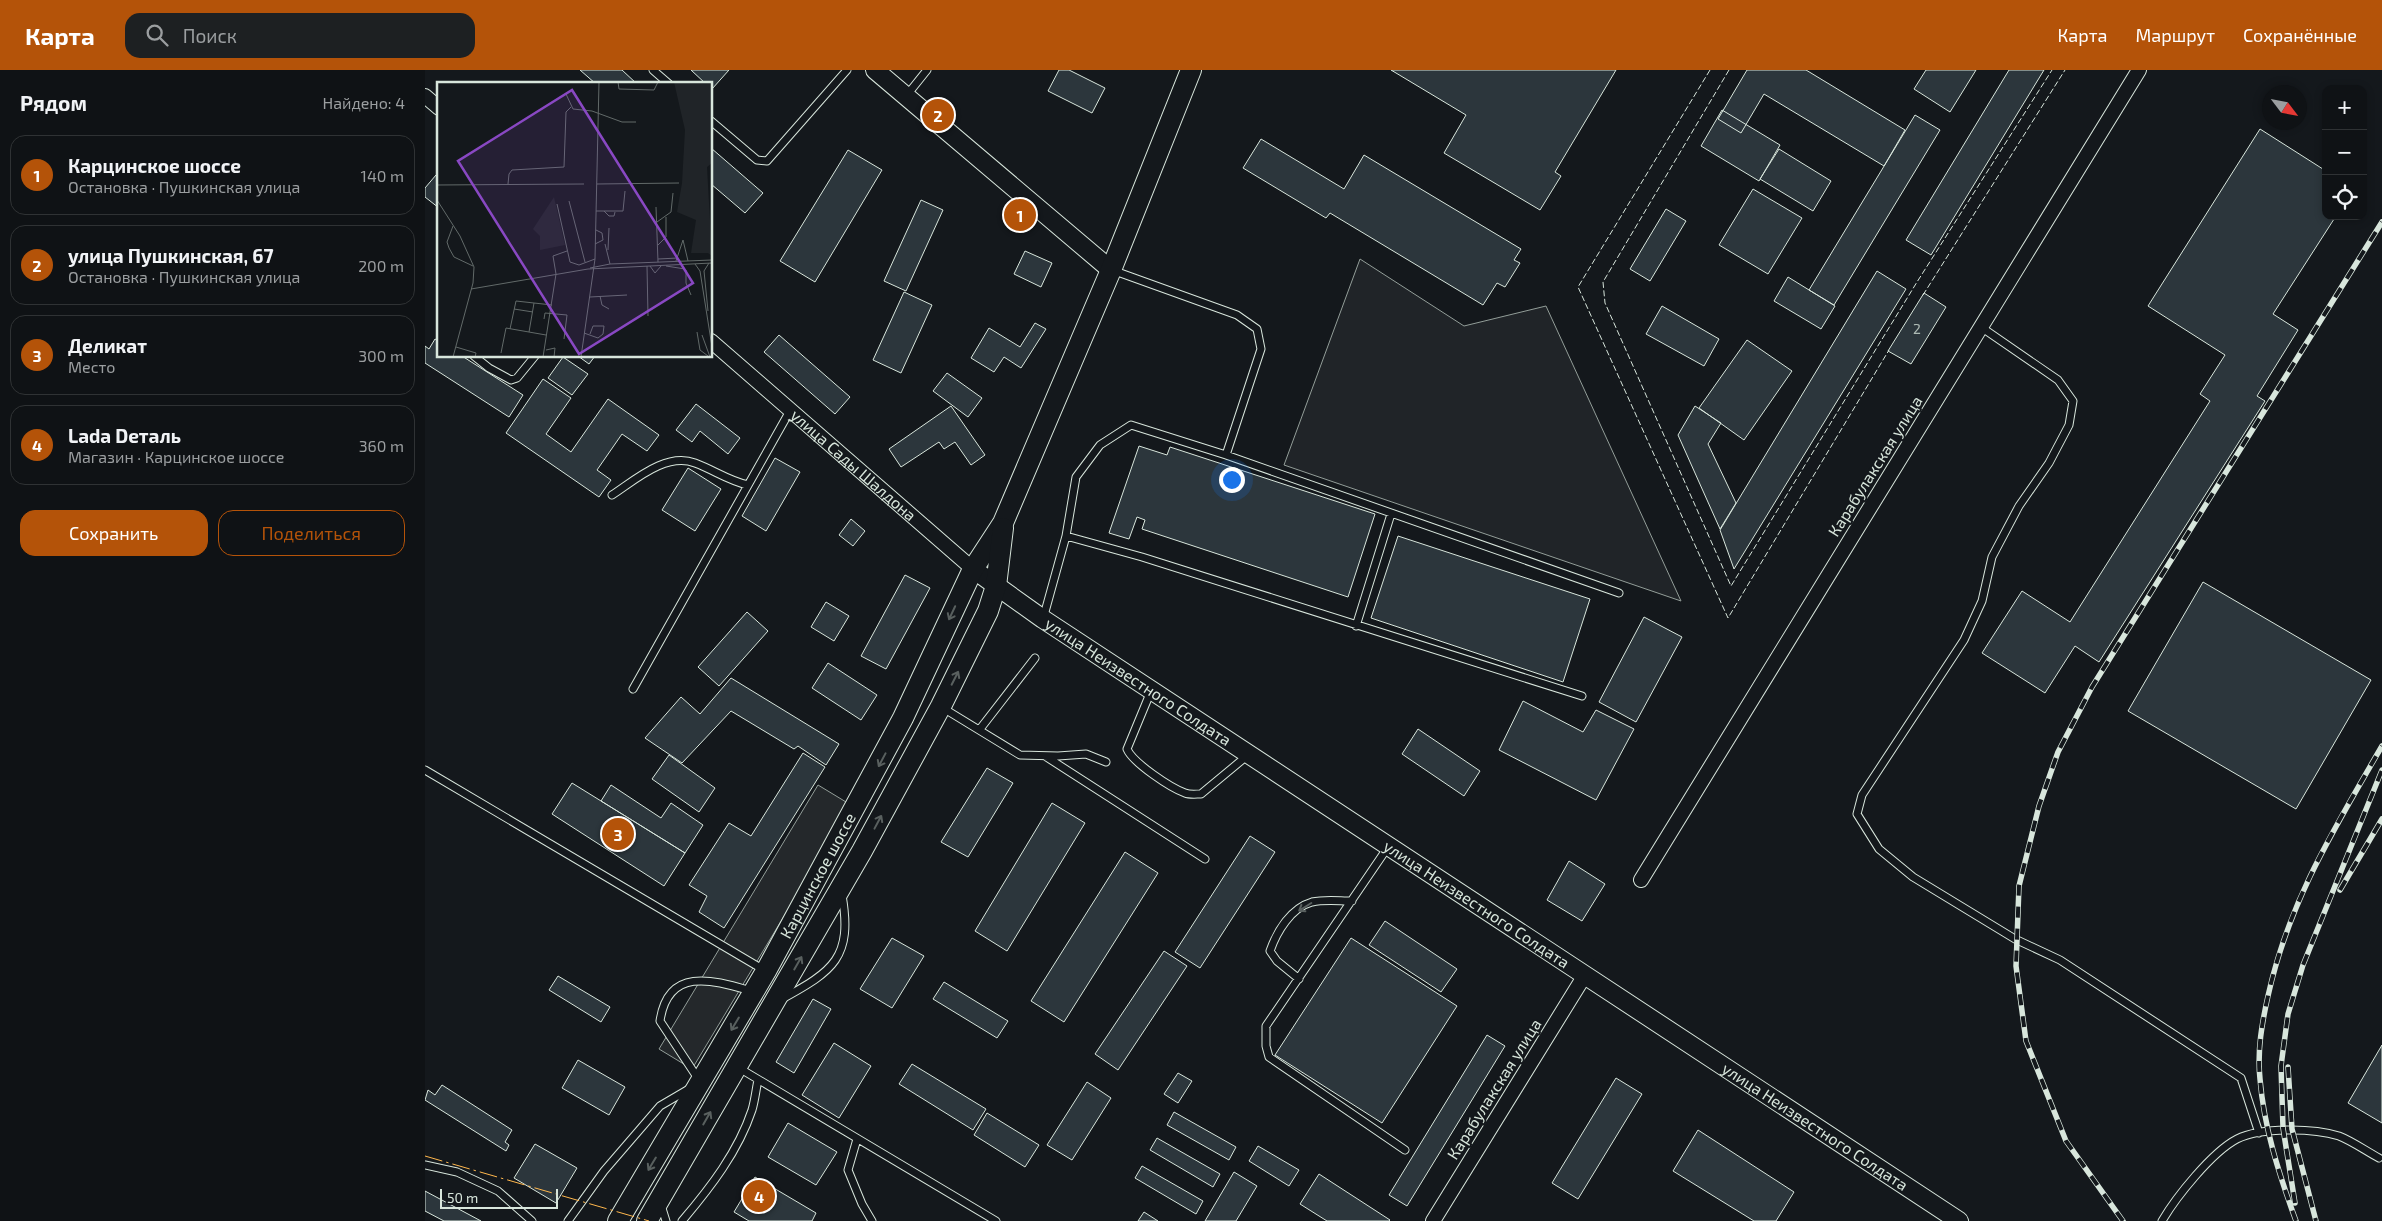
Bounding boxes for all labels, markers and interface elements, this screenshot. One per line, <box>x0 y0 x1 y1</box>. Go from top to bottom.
search box <box>125 13 475 58</box>
text: Карта <box>25 21 95 50</box>
icon: search <box>143 21 171 49</box>
text: Поиск <box>183 24 237 47</box>
text: Карта <box>2057 24 2107 46</box>
text: Маршрут <box>2135 24 2215 46</box>
text: Сохранённые <box>2243 24 2357 46</box>
inset map <box>437 82 713 358</box>
north arrow <box>2262 85 2307 130</box>
map controls <box>2322 85 2367 220</box>
button: + <box>2322 85 2367 130</box>
text: Рядом <box>20 90 87 115</box>
text: Найдено: 4 <box>322 93 405 112</box>
pin: 2 <box>922 96 954 134</box>
button: − <box>2322 130 2367 175</box>
text: Карцинское шоссе <box>68 154 241 177</box>
text: 1 <box>34 166 40 185</box>
text: 140 m <box>361 166 404 185</box>
button: locate <box>2322 175 2367 220</box>
text: Остановка · Пушкинская улица <box>68 177 300 196</box>
pin: 1 <box>1004 196 1036 234</box>
text: улица Пушкинская, 67 <box>68 244 274 267</box>
text: 2 <box>32 256 42 275</box>
text: 200 m <box>358 256 404 275</box>
text: Остановка · Пушкинская улица <box>68 267 300 286</box>
house number: 2 <box>1913 320 1921 337</box>
text: Деликат <box>68 334 147 357</box>
text: 3 <box>32 346 42 365</box>
text: 300 m <box>358 346 404 365</box>
text: Место <box>68 357 115 376</box>
street label: Карабулакская улица <box>1824 392 1926 540</box>
street label: улица Сады Шалдона <box>787 405 921 524</box>
text: Lada Dеталь <box>68 424 181 447</box>
text: 4 <box>32 436 42 455</box>
text: 360 m <box>359 436 404 455</box>
text: Магазин · Карцинское шоссе <box>68 447 285 466</box>
your location <box>1219 467 1245 493</box>
button: Сохранить <box>20 510 208 556</box>
button: Поделиться <box>218 510 405 556</box>
one-way arrow <box>946 605 956 620</box>
street label: улица Неизвестного Солдата <box>1041 613 1235 749</box>
one-way arrow <box>951 671 960 686</box>
one-way arrow <box>877 752 887 767</box>
street label: Карцинское шоссе <box>776 809 859 941</box>
one-way arrow <box>873 814 883 829</box>
pin: 3 <box>602 815 634 853</box>
street label: улица Неизвестного Солдата <box>1380 836 1574 972</box>
one-way arrow <box>1298 902 1312 912</box>
one-way arrow <box>793 956 803 970</box>
street label: Карабулакская улица <box>1443 1015 1545 1163</box>
one-way arrow <box>729 1016 739 1030</box>
street label: улица Неизвестного Солдата <box>1718 1058 1912 1194</box>
one-way arrow <box>703 1112 713 1126</box>
one-way arrow <box>647 1156 657 1170</box>
pin: 4 <box>743 1177 775 1215</box>
scale bar <box>440 1186 557 1209</box>
text: 50 m <box>447 1189 478 1206</box>

